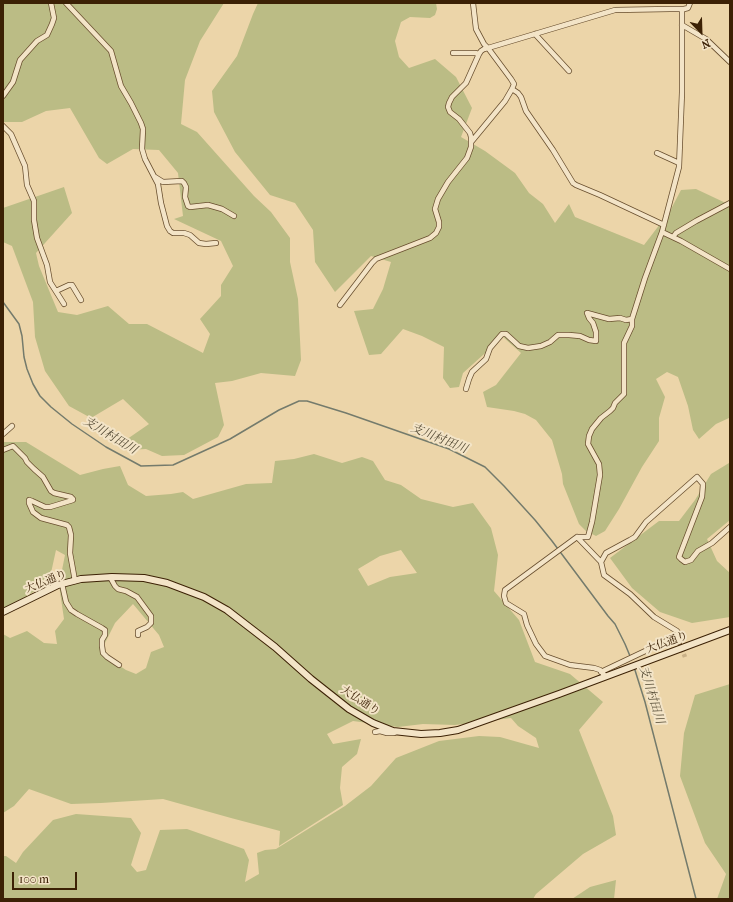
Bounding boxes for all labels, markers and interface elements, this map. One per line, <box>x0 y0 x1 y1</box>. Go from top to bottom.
north arrow <box>681 12 721 52</box>
text: N <box>700 36 712 51</box>
water label: 支川村田川 <box>81 414 139 458</box>
water label: 支川村田川 <box>408 421 470 457</box>
street label: 大仏通り <box>23 568 69 596</box>
street label: 大仏通り <box>644 629 690 657</box>
water label: 支川村田川 <box>635 664 667 726</box>
street label: 大仏通り <box>338 683 382 719</box>
scale bar <box>14 864 79 890</box>
text: 100 m <box>19 872 49 886</box>

